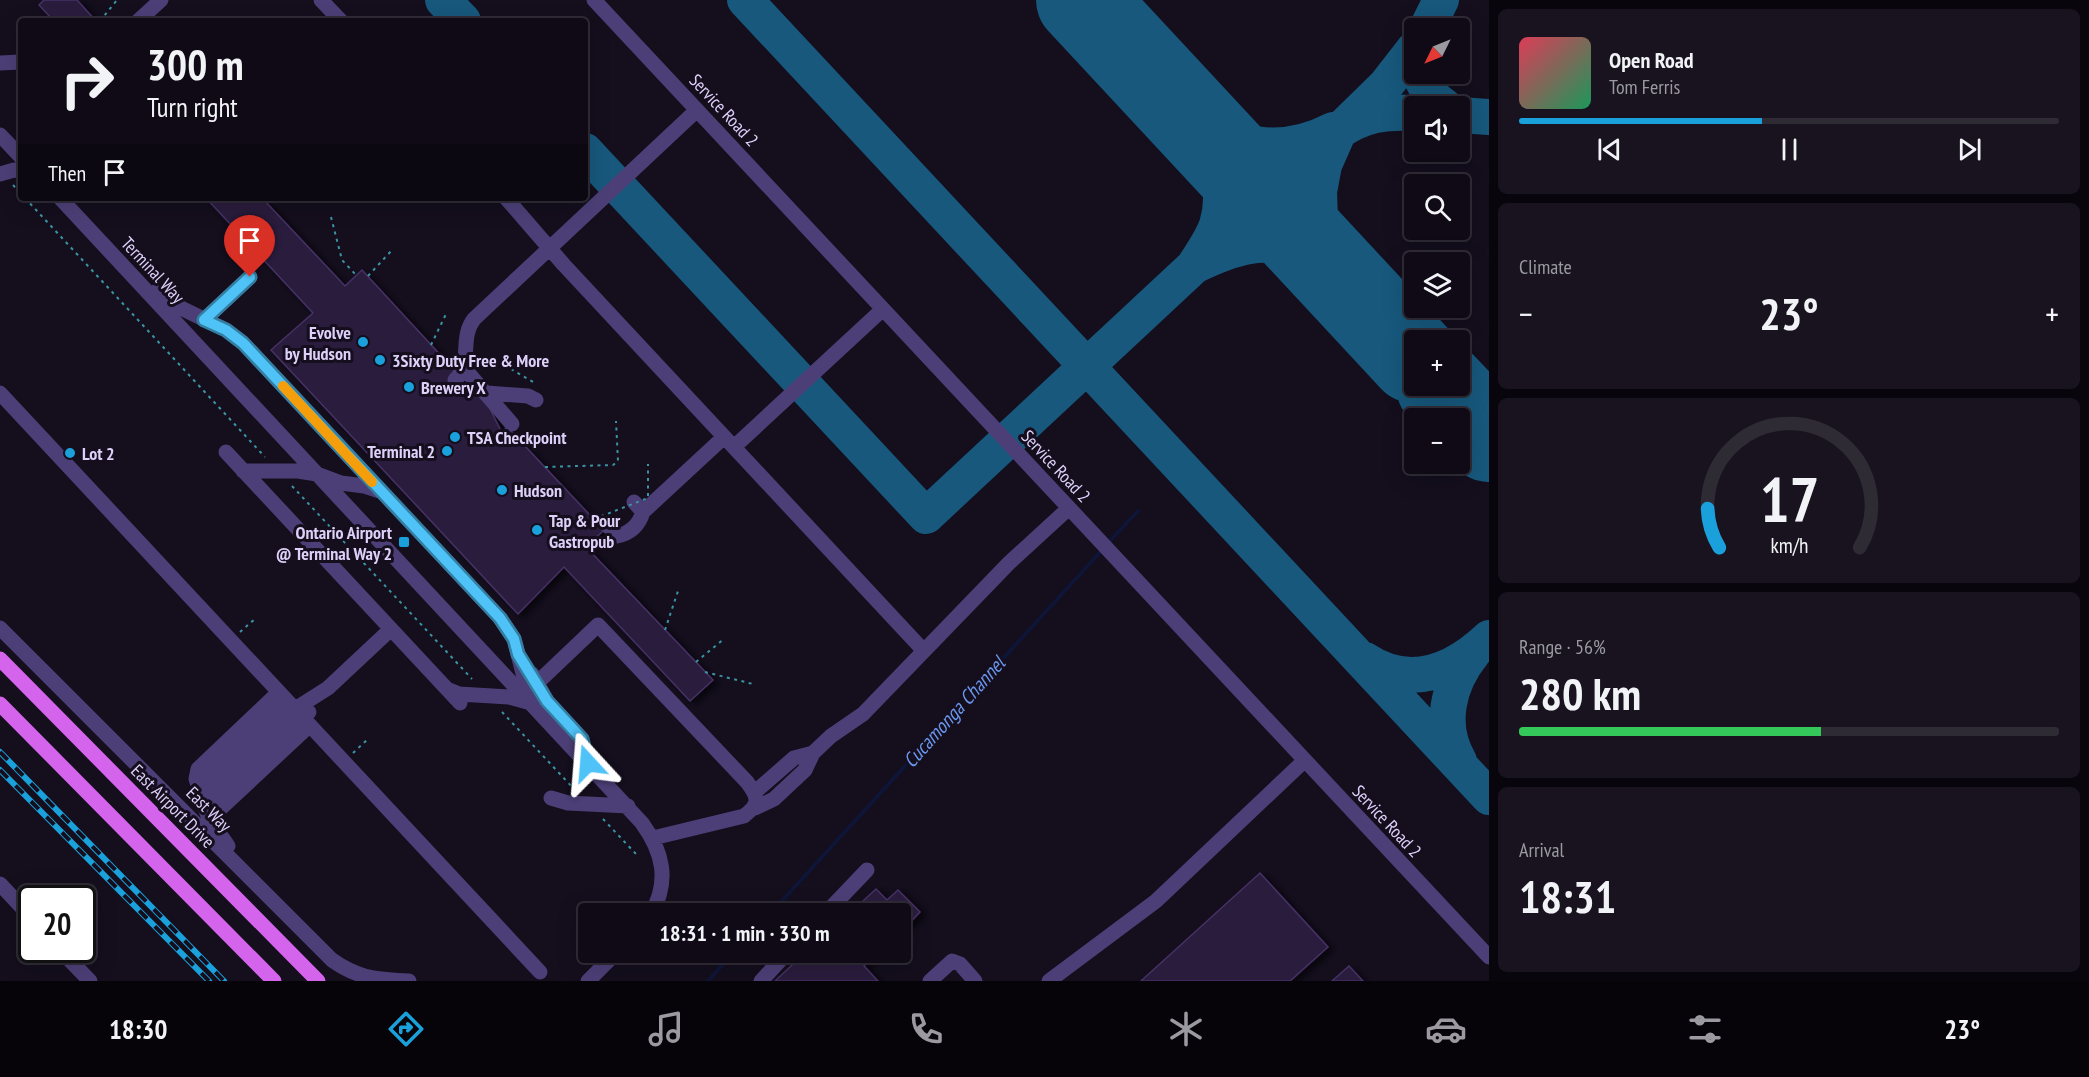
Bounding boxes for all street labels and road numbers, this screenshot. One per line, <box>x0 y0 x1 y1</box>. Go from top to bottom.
street label: Service Road 2 <box>685 69 763 151</box>
street label: Terminal Way <box>116 232 190 308</box>
street label: Service Road 2 <box>1017 425 1095 507</box>
street label: East Airport Drive <box>126 759 220 853</box>
street label: Service Road 2 <box>1348 780 1426 862</box>
street label: East Way <box>181 781 237 837</box>

